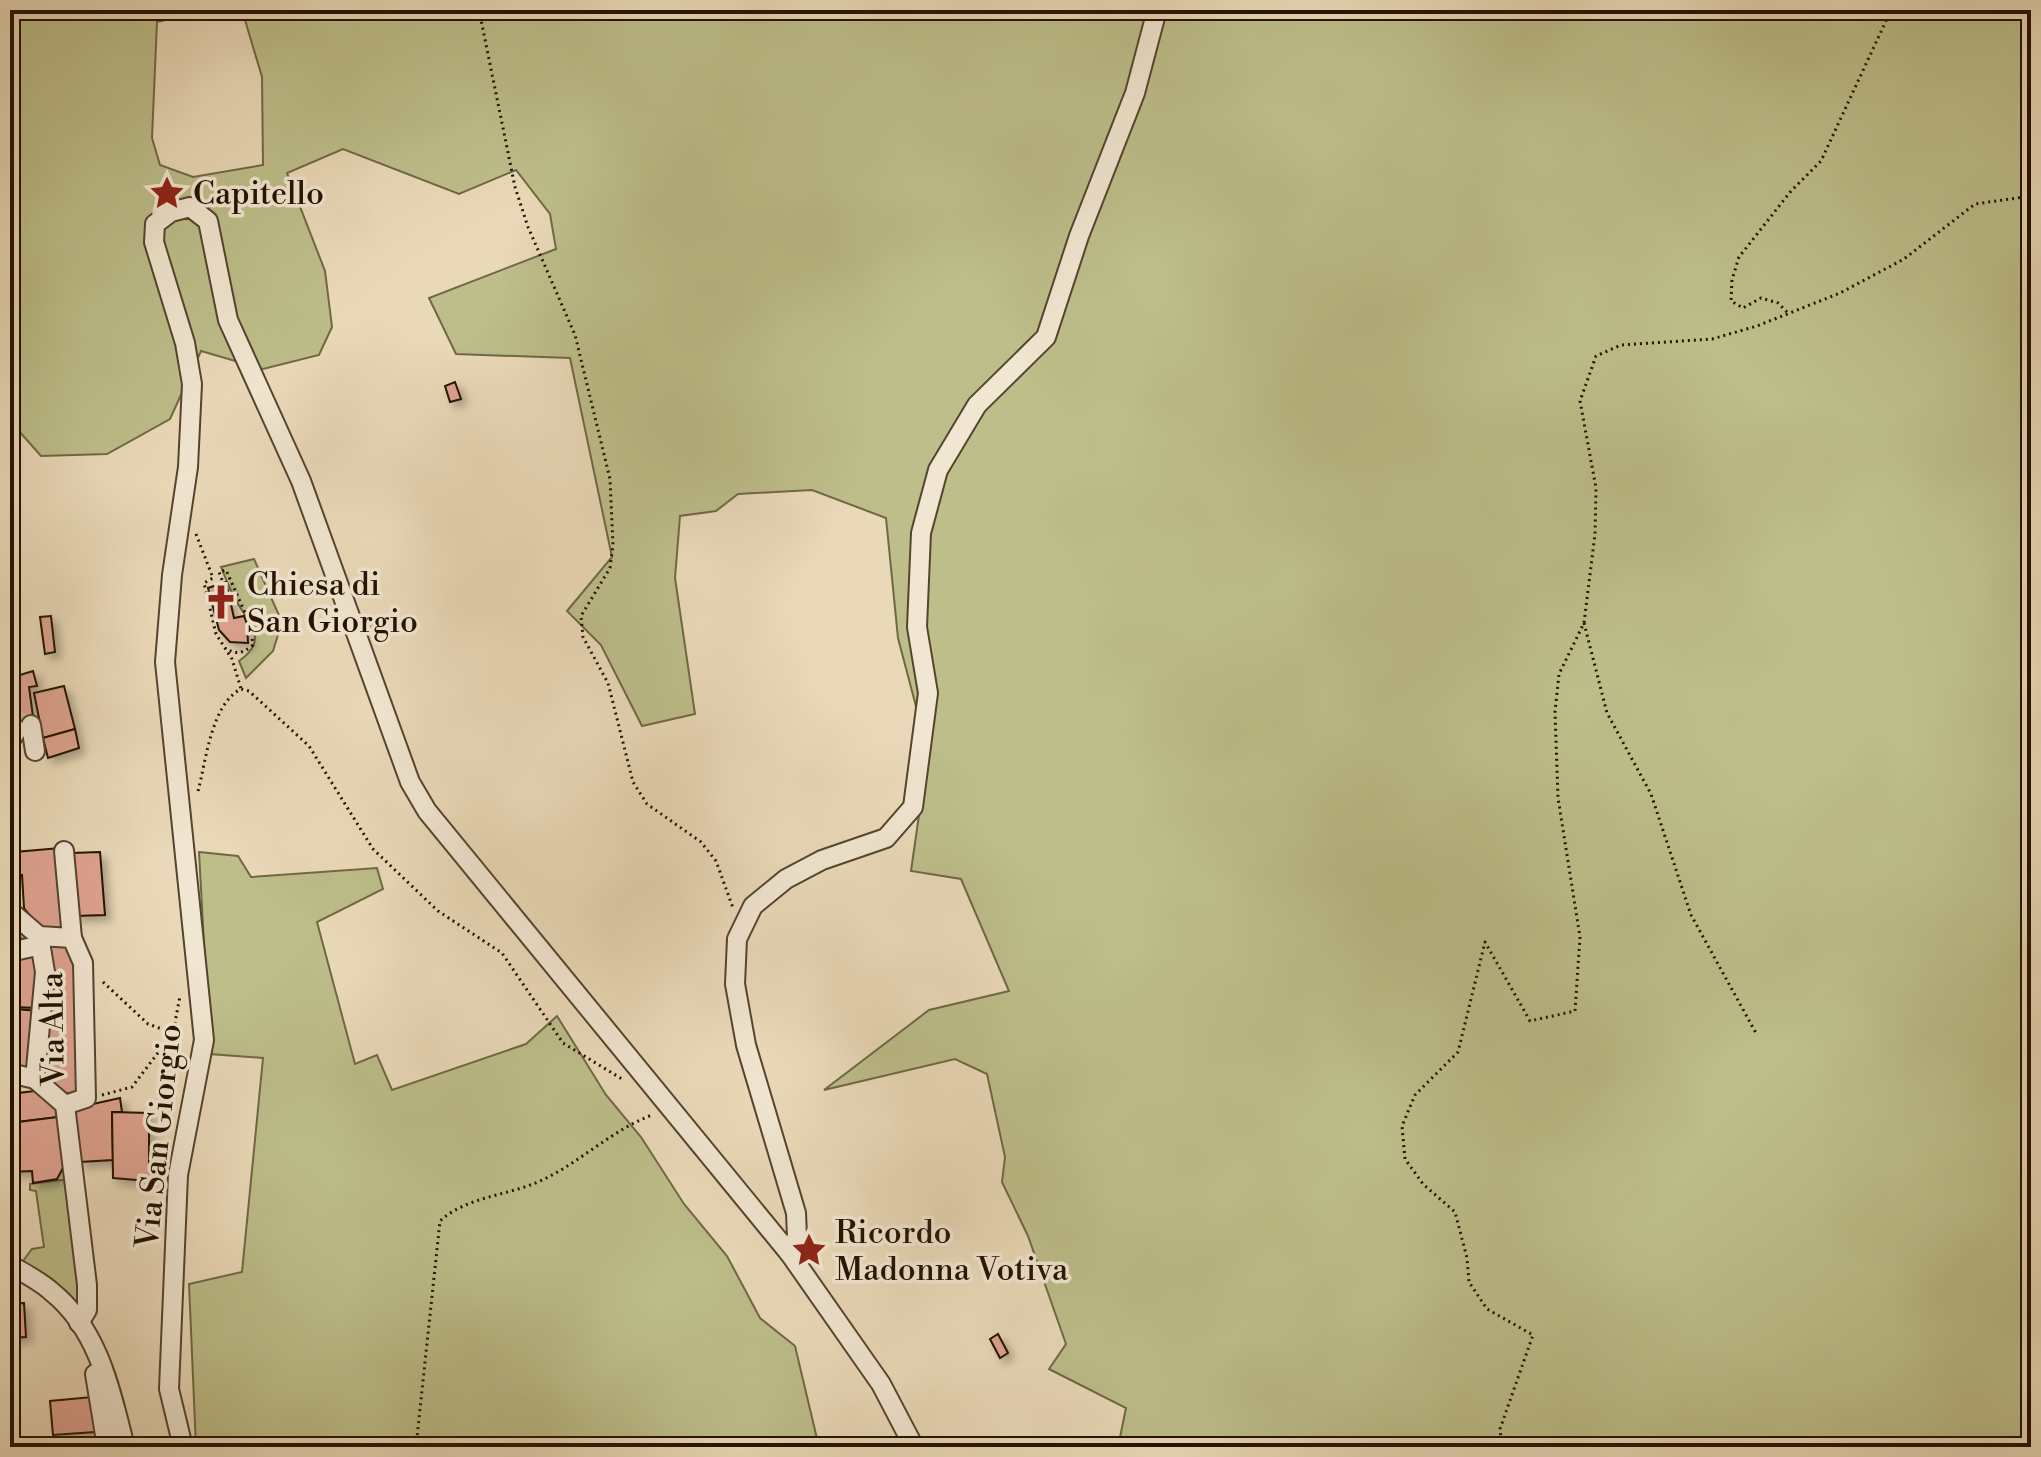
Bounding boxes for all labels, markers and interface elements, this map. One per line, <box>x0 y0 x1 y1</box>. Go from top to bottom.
place icon: Capitello <box>148 174 186 212</box>
place label: Capitello <box>193 174 324 214</box>
place label: Chiesa di San Giorgio <box>247 565 418 642</box>
church icon: Chiesa di San Giorgio <box>202 583 240 621</box>
street label: Via Alta <box>32 971 74 1087</box>
street label: Via San Giorgio <box>127 1022 191 1251</box>
place label: Ricordo Madonna Votiva <box>835 1213 1069 1290</box>
place icon: Ricordo Madonna Votiva <box>790 1231 828 1269</box>

